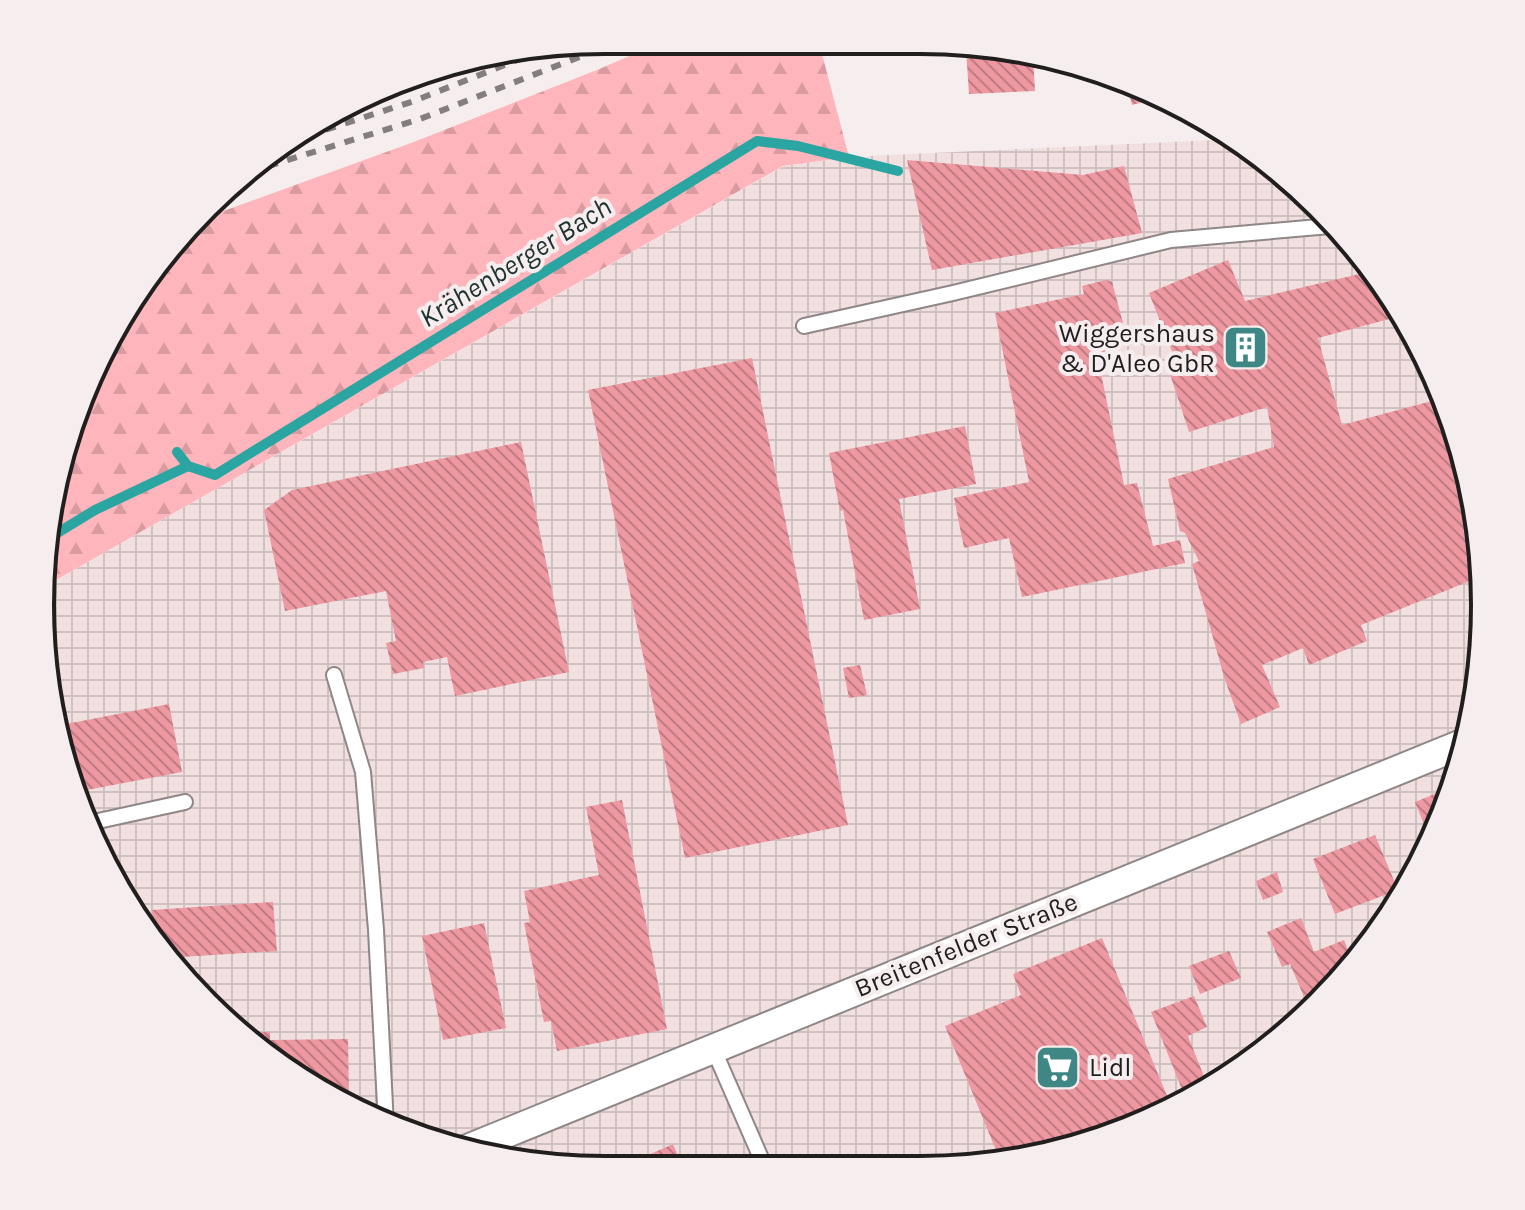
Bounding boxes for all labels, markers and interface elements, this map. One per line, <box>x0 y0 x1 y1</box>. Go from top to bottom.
water label: Krähenberger Bach <box>413 190 617 334</box>
place label: Wiggershaus & D'Aleo GbR <box>1059 318 1215 379</box>
building icon: Wiggershaus & D'Aleo GbR <box>1222 324 1270 372</box>
street label: Breitenfelder Straße <box>850 886 1082 1004</box>
supermarket icon: Lidl <box>1034 1043 1082 1091</box>
place label: Lidl <box>1089 1052 1132 1083</box>

